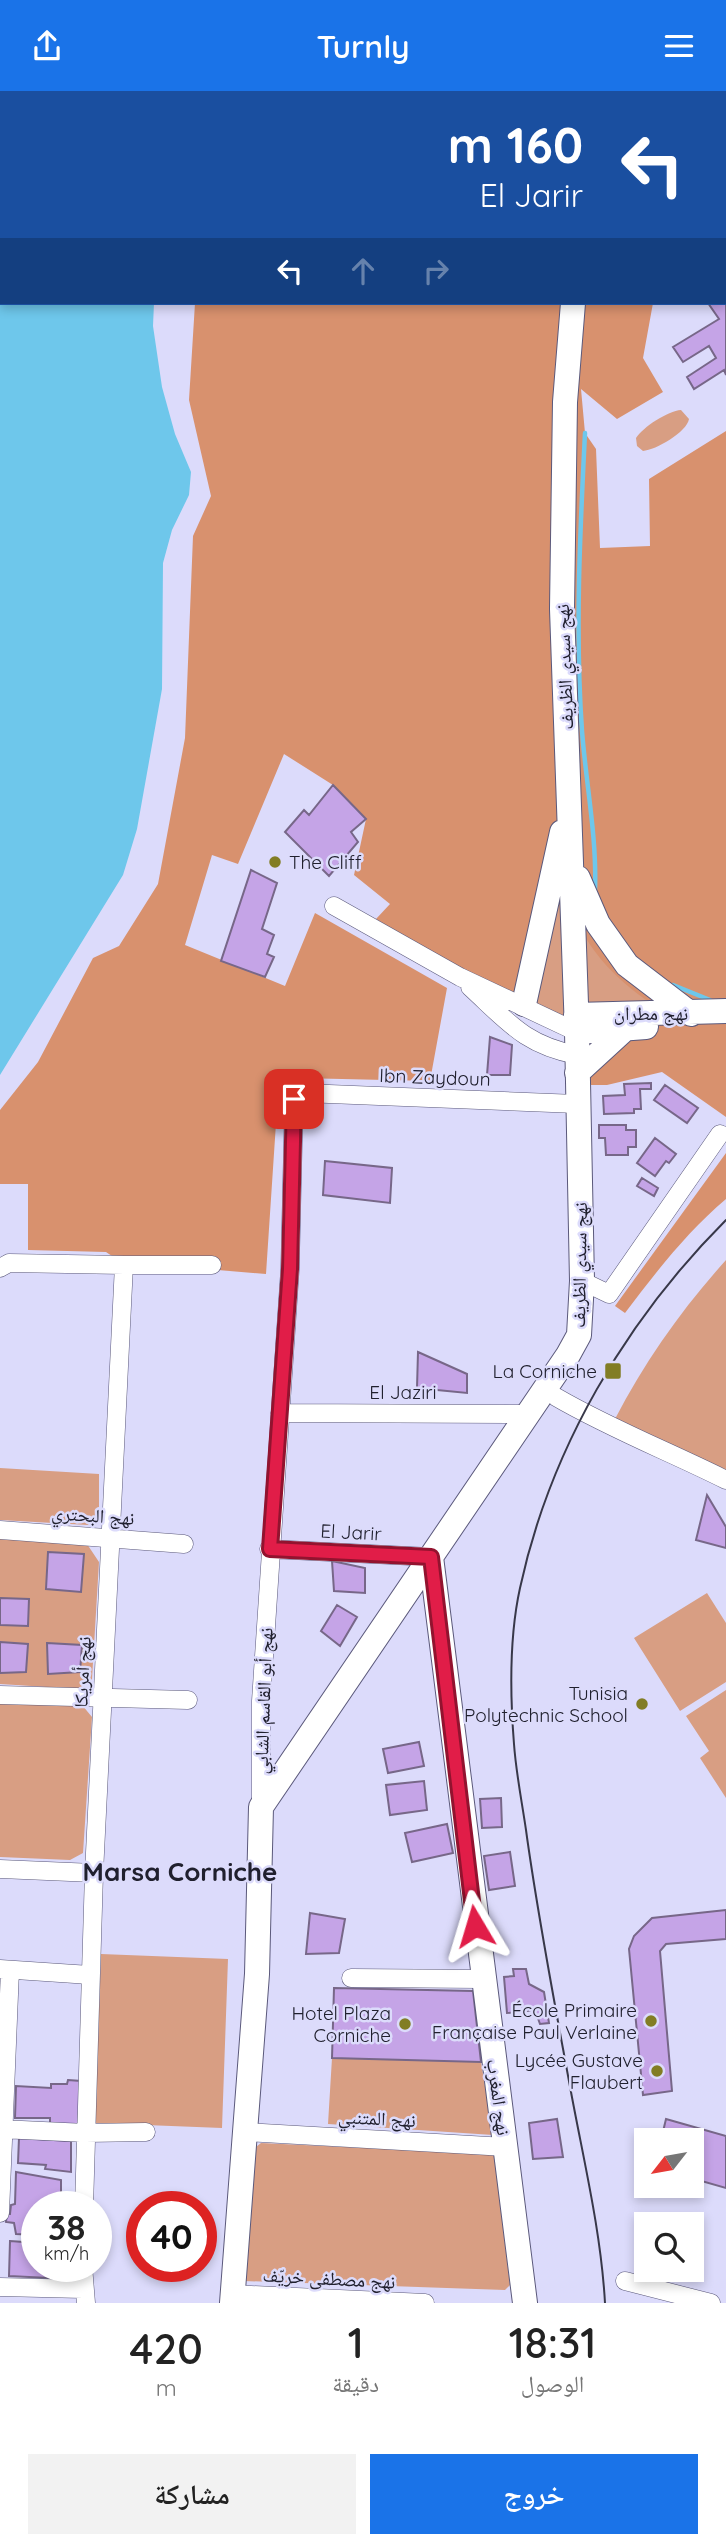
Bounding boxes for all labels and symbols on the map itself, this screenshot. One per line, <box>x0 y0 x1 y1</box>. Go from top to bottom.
street label: نهج سيدي الظريف <box>550 604 582 730</box>
place label: The Cliff <box>289 850 362 874</box>
marker: The Cliff <box>267 854 283 870</box>
street label: نهج مطران <box>614 1001 688 1026</box>
street label: Ibn Zaydoun <box>379 1063 491 1091</box>
pin <box>264 1069 324 1129</box>
street label: نهج سيدي الظريف <box>566 1202 596 1328</box>
place label: La Corniche <box>493 1359 597 1383</box>
marker: La Corniche <box>603 1361 623 1381</box>
street label: El Jaziri <box>369 1380 437 1404</box>
street label: نهج البحتري <box>50 1500 135 1534</box>
street label: El Jarir <box>320 1518 383 1546</box>
street label: نهج أبو القاسم الشابي <box>248 1627 281 1775</box>
street label: نهج أمريكا <box>68 1636 97 1708</box>
place label: Tunisia Polytechnic School <box>464 1681 628 1727</box>
marker: Tunisia Polytechnic School <box>634 1696 650 1712</box>
district label: Marsa Corniche <box>83 1855 277 1888</box>
position arrow <box>438 1889 512 1963</box>
place label: École Primaire Française Paul Verlaine <box>432 1998 637 2044</box>
place label: Hotel Plaza Corniche <box>291 2001 391 2047</box>
marker: École Primaire Française Paul Verlaine <box>643 2013 659 2029</box>
marker: Hotel Plaza Corniche <box>397 2016 413 2032</box>
place label: Lycée Gustave Flaubert <box>515 2048 643 2094</box>
street label: نهج المغرب <box>481 2057 516 2137</box>
marker: Lycée Gustave Flaubert <box>649 2063 665 2079</box>
street label: نهج المتنبي <box>337 2104 416 2136</box>
north arrow <box>634 2128 704 2198</box>
speed limit sign: 40 <box>126 2191 217 2282</box>
street label: نهج مصطفى خريّف <box>262 2263 396 2294</box>

